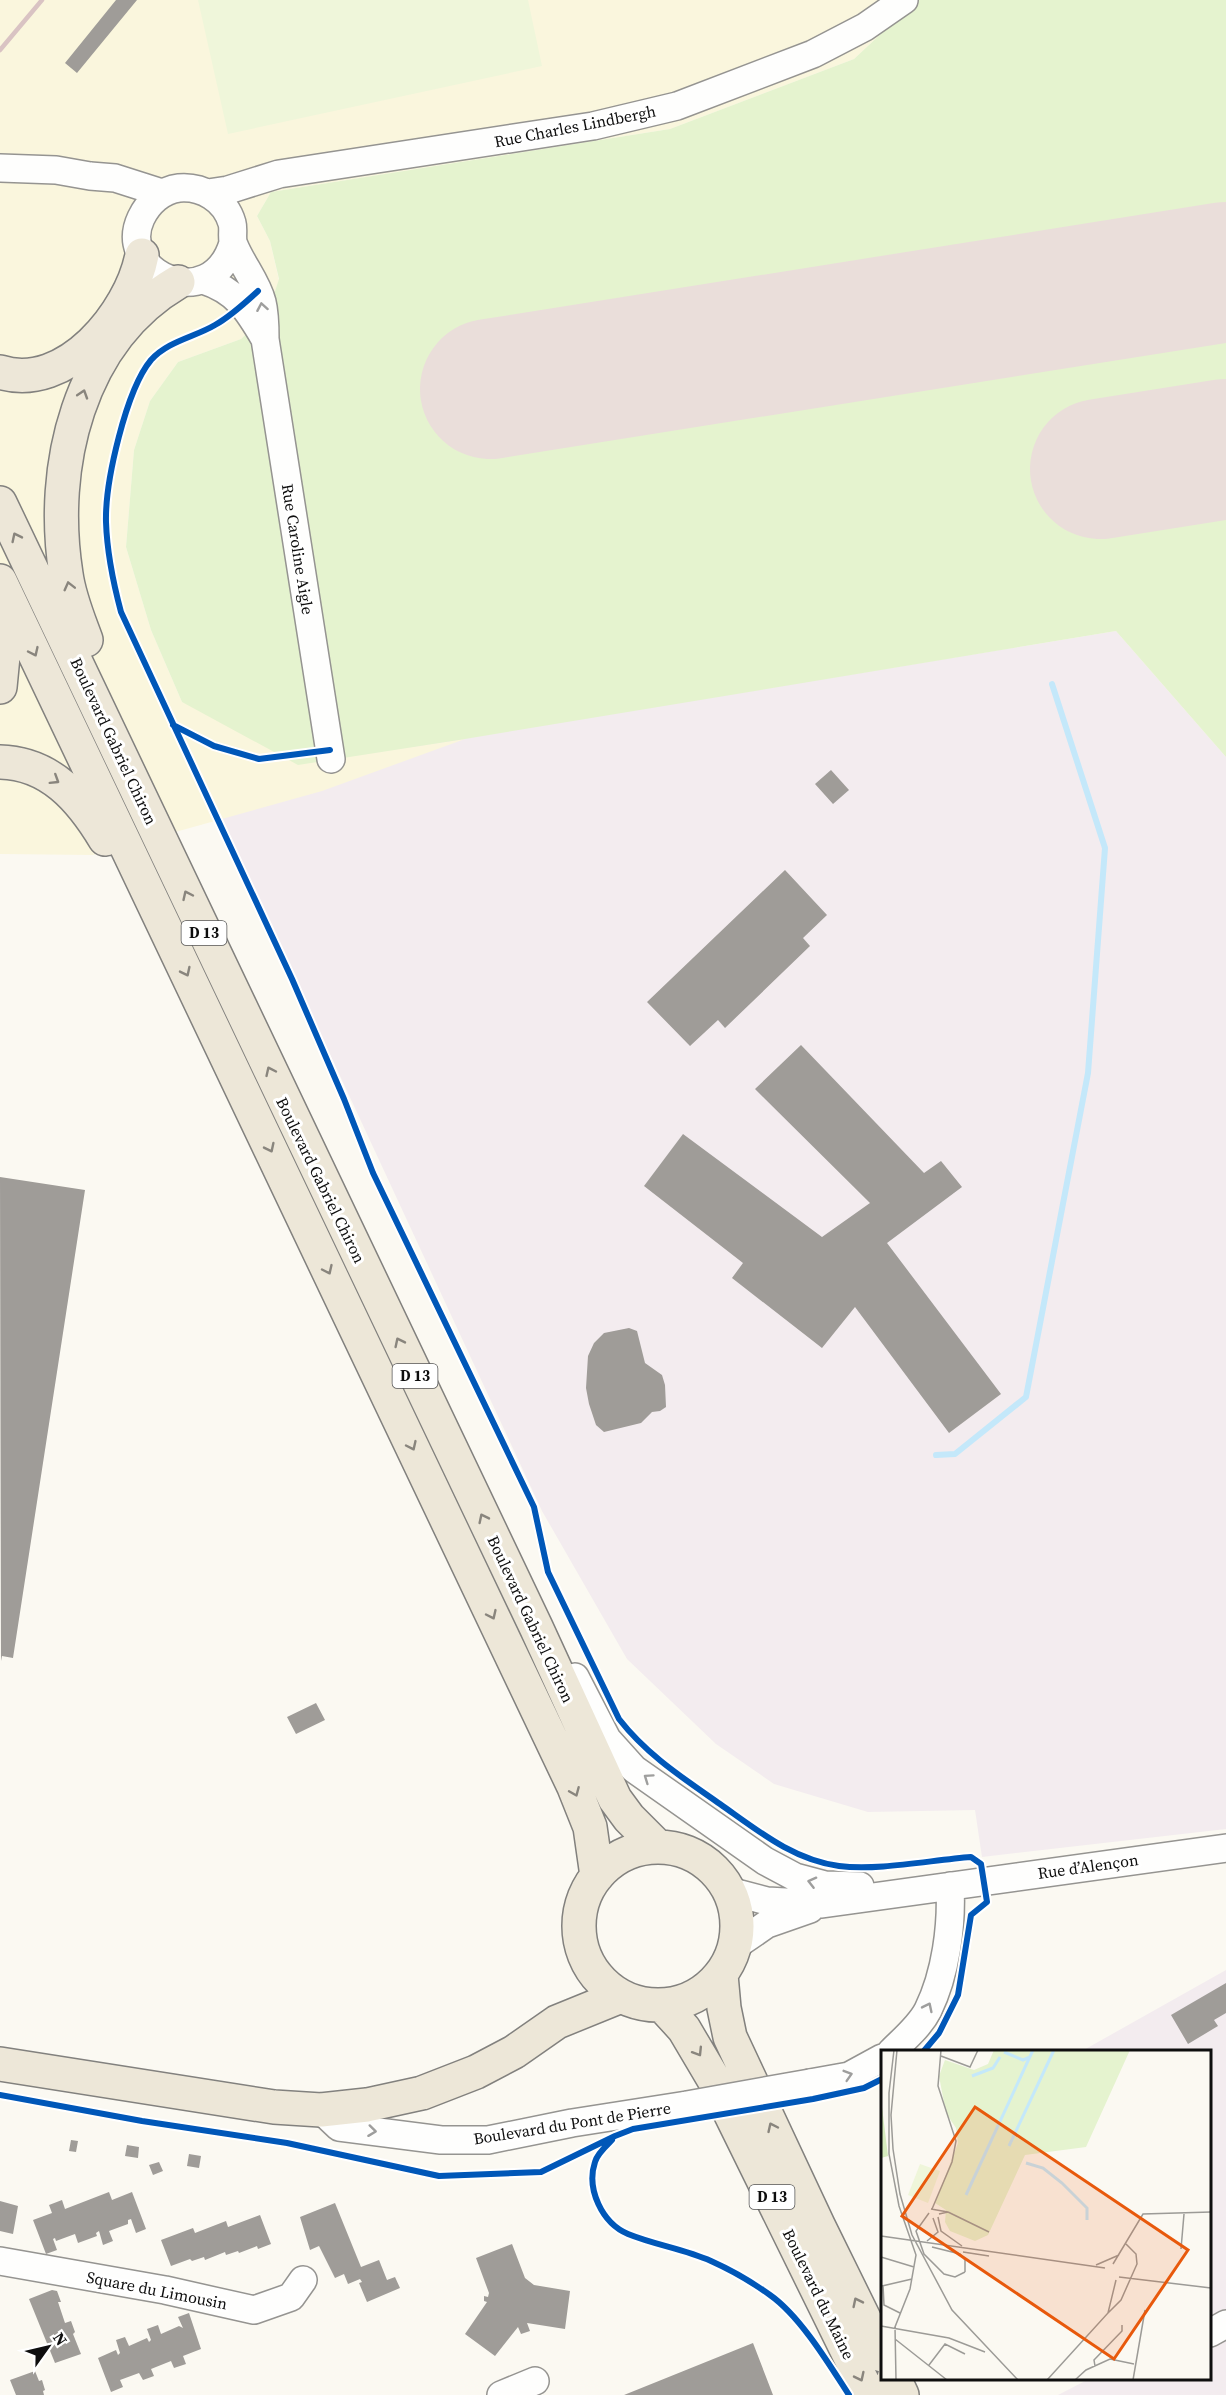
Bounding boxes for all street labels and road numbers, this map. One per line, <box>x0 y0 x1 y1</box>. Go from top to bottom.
street label: Rue Charles Lindbergh <box>492 99 658 152</box>
street label: Rue Caroline Aigle <box>277 482 319 616</box>
street label: Boulevard Gabriel Chiron <box>66 654 163 828</box>
road number: D 13 <box>182 921 226 945</box>
street label: Boulevard Gabriel Chiron <box>271 1093 371 1267</box>
road number: D 13 <box>392 1364 438 1388</box>
street label: Boulevard Gabriel Chiron <box>483 1532 580 1706</box>
street label: Rue d’Alençon <box>1036 1848 1140 1884</box>
street label: Boulevard du Pont de Pierre <box>472 2097 672 2149</box>
road number: D 13 <box>750 2185 794 2209</box>
street label: Boulevard du Maine <box>778 2225 860 2363</box>
street label: Square du Limousin <box>85 2266 230 2315</box>

